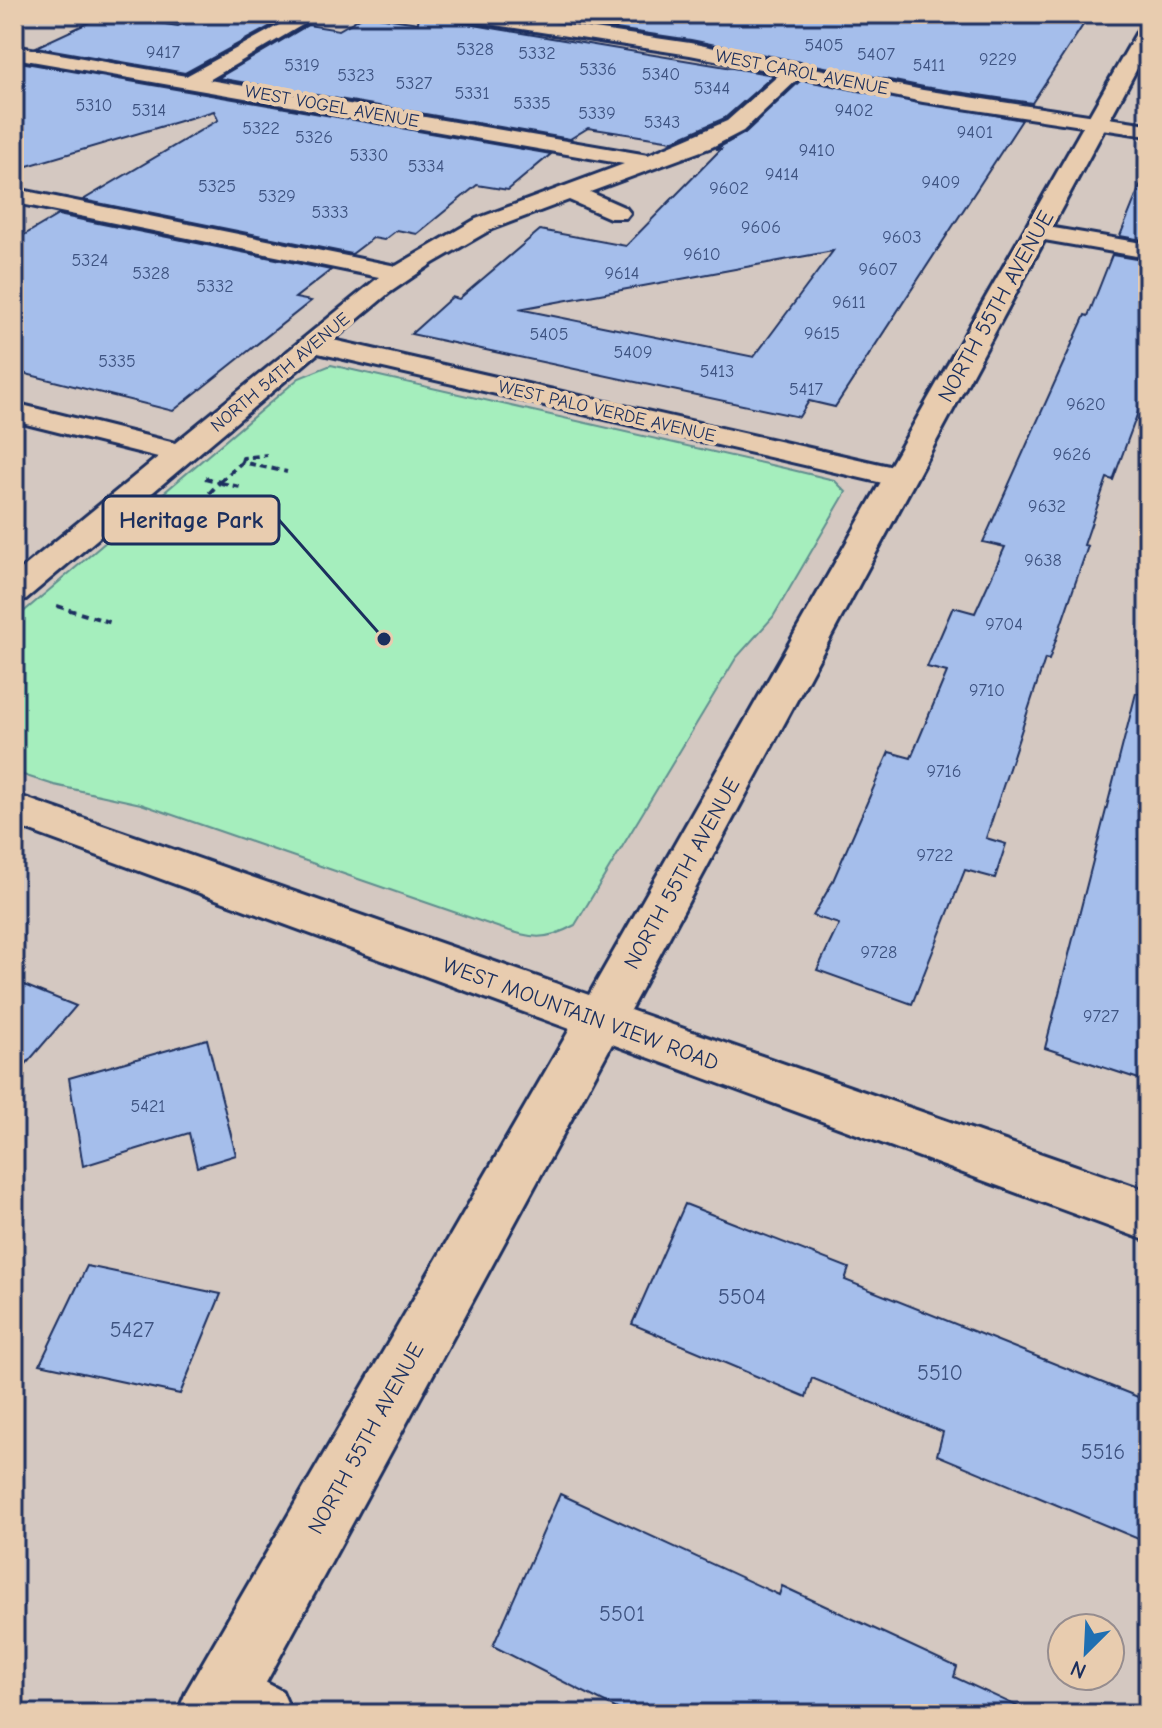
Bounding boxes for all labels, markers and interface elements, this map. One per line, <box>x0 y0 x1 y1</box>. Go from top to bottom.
house number: 5405 <box>804 35 844 56</box>
house number: 5328 <box>456 39 494 60</box>
house number: 9417 <box>146 42 180 63</box>
house number: 5332 <box>518 43 556 64</box>
house number: 5407 <box>857 44 895 65</box>
street label: WEST CAROL AVENUE <box>714 45 890 100</box>
house number: 9229 <box>979 49 1017 70</box>
house number: 5319 <box>284 55 320 76</box>
house number: 5411 <box>913 55 945 76</box>
house number: 5336 <box>579 59 617 80</box>
house number: 5340 <box>642 64 680 85</box>
house number: 5323 <box>337 65 375 86</box>
house number: 5327 <box>396 73 433 94</box>
house number: 5344 <box>694 78 730 99</box>
street label: WEST VOGEL AVENUE <box>243 81 421 132</box>
house number: 5331 <box>454 83 490 104</box>
house number: 5335 <box>513 93 551 114</box>
house number: 5310 <box>76 95 112 116</box>
house number: 5314 <box>132 100 166 121</box>
house number: 9402 <box>835 100 873 121</box>
house number: 5339 <box>578 103 616 124</box>
house number: 5343 <box>644 112 680 133</box>
house number: 5322 <box>242 118 280 139</box>
house number: 9401 <box>957 122 993 143</box>
house number: 5326 <box>295 127 333 148</box>
house number: 9410 <box>799 140 835 161</box>
house number: 5330 <box>350 145 388 166</box>
house number: 5334 <box>408 156 444 177</box>
house number: 9414 <box>765 164 799 185</box>
house number: 9409 <box>922 172 960 193</box>
house number: 5325 <box>198 176 236 197</box>
house number: 9602 <box>709 178 749 199</box>
house number: 5329 <box>258 186 296 207</box>
house number: 5333 <box>311 202 349 223</box>
street label: NORTH 55TH AVENUE <box>932 206 1059 407</box>
house number: 9606 <box>741 217 781 238</box>
house number: 9603 <box>882 227 922 248</box>
house number: 9610 <box>683 244 721 265</box>
house number: 5324 <box>72 250 108 271</box>
house number: 9607 <box>859 259 898 280</box>
house number: 5328 <box>132 263 170 284</box>
house number: 9614 <box>604 263 640 284</box>
house number: 5332 <box>196 276 234 297</box>
house number: 9611 <box>832 292 866 313</box>
street label: NORTH 54TH AVENUE <box>207 308 354 437</box>
house number: 9615 <box>804 323 840 344</box>
house number: 5405 <box>529 324 569 345</box>
house number: 5409 <box>614 342 653 363</box>
house number: 5335 <box>98 351 136 372</box>
house number: 5413 <box>700 361 734 382</box>
street label: WEST PALO VERDE AVENUE <box>496 376 718 447</box>
house number: 5417 <box>789 379 824 400</box>
house number: 9620 <box>1066 394 1106 415</box>
house number: 9626 <box>1053 444 1091 465</box>
callout: Heritage Park <box>103 496 279 544</box>
house number: 9632 <box>1028 496 1066 517</box>
text: Heritage Park <box>119 506 263 534</box>
house number: 9638 <box>1024 550 1062 571</box>
house number: 9704 <box>985 614 1023 635</box>
house number: 9710 <box>969 680 1005 701</box>
house number: 9716 <box>927 761 961 782</box>
street label: NORTH 55TH AVENUE <box>618 773 745 974</box>
house number: 9722 <box>917 845 953 866</box>
house number: 9728 <box>861 942 897 963</box>
street label: WEST MOUNTAIN VIEW ROAD <box>439 952 722 1076</box>
house number: 9727 <box>1083 1006 1119 1027</box>
house number: 5421 <box>130 1096 166 1117</box>
house number: 5504 <box>718 1284 766 1310</box>
house number: 5427 <box>110 1317 155 1343</box>
street label: NORTH 55TH AVENUE <box>302 1338 429 1539</box>
house number: 5510 <box>917 1360 963 1386</box>
house number: 5516 <box>1081 1439 1125 1465</box>
house number: 5501 <box>599 1601 645 1627</box>
north arrow <box>1046 1612 1126 1692</box>
text: N <box>1066 1655 1090 1684</box>

